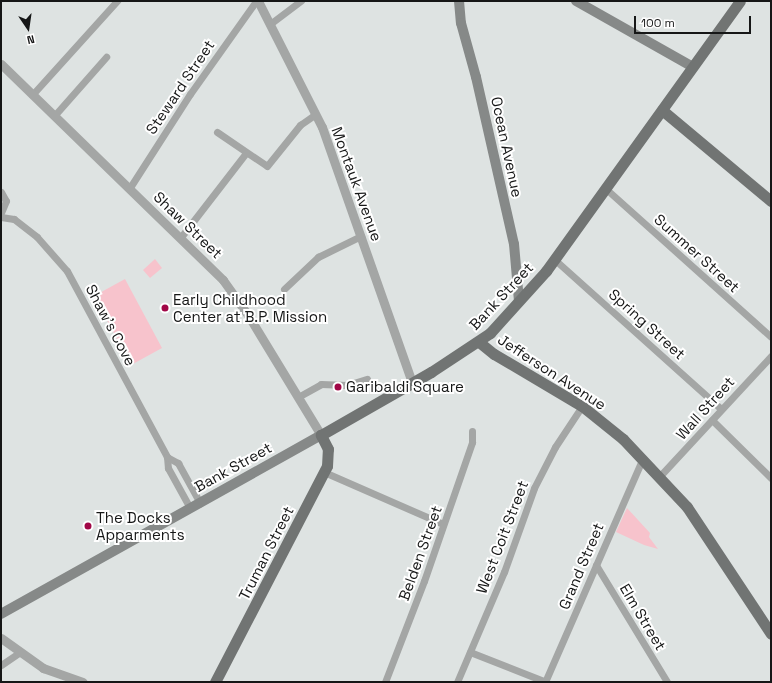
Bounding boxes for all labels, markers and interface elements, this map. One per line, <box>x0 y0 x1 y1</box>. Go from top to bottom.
north arrow <box>8 8 48 48</box>
scale bar <box>636 8 753 34</box>
text: 100 m <box>641 15 675 31</box>
text: N <box>26 32 36 47</box>
street label: Steward Street <box>142 36 218 138</box>
street label: Ocean Avenue <box>488 95 526 199</box>
street label: Montauk Avenue <box>328 124 386 244</box>
street label: Shaw Street <box>150 188 226 262</box>
street label: Summer Street <box>651 210 743 296</box>
street label: Bank Street <box>465 259 537 333</box>
street label: Shaw's Cove <box>82 281 140 369</box>
street label: Spring Street <box>605 285 689 363</box>
place label: Early Childhood Center at B.P. Mission <box>173 290 328 325</box>
marker: Early Childhood Center at B.P. Mission <box>160 303 170 313</box>
street label: Jefferson Avenue <box>494 330 610 414</box>
street label: Wall Street <box>672 373 738 443</box>
place label: Garibaldi Square <box>346 378 464 396</box>
marker: Garibaldi Square <box>333 382 343 392</box>
street label: Bank Street <box>191 438 275 496</box>
street label: West Coit Street <box>472 478 532 596</box>
street label: Truman Street <box>235 503 297 603</box>
street label: Belden Street <box>394 503 446 603</box>
place label: The Docks Apparments <box>96 508 185 543</box>
street label: Grand Street <box>555 520 607 612</box>
marker: The Docks Apparments <box>83 521 93 531</box>
street label: Elm Street <box>616 580 670 654</box>

